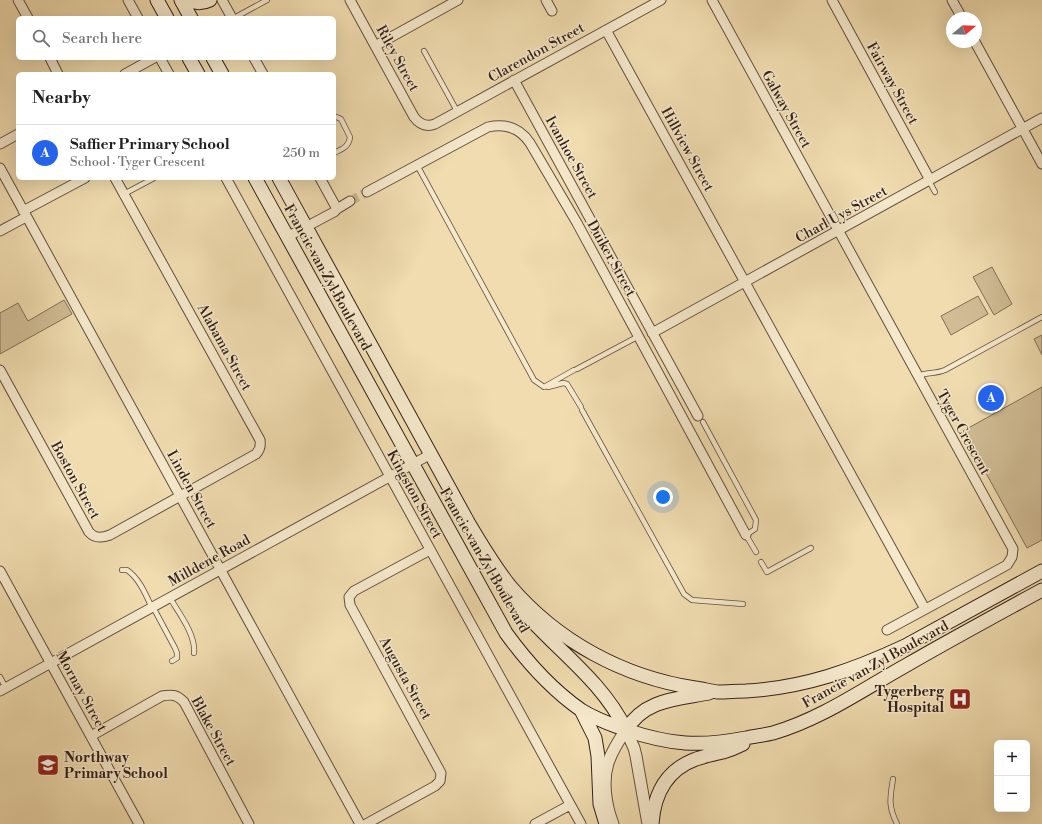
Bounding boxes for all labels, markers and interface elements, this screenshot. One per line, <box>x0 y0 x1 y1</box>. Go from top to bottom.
north arrow <box>946 12 982 48</box>
search box <box>16 16 336 60</box>
street label: Clarendon Street <box>485 19 588 87</box>
street label: Riley Street <box>372 22 423 95</box>
icon: search <box>30 27 52 49</box>
text: Search here <box>62 29 142 48</box>
street label: Fairway Street <box>862 39 922 128</box>
street label: Galway Street <box>757 68 815 151</box>
text: Nearby <box>32 87 91 109</box>
street label: Hillview Street <box>657 104 718 195</box>
street label: Ivanhoe Street <box>541 113 601 202</box>
text: Saffier Primary School <box>70 135 230 154</box>
text: A <box>40 145 50 161</box>
text: 250 m <box>283 145 320 161</box>
text: School · Tyger Crescent <box>70 154 205 170</box>
street label: Charl Uys Street <box>793 182 890 247</box>
street label: Francie van Zyl Boulevard <box>279 201 375 354</box>
street label: Duiker Street <box>583 217 640 300</box>
street label: Alabama Street <box>192 300 255 394</box>
pin: A <box>978 383 1004 413</box>
street label: Tyger Crescent <box>932 387 994 478</box>
street label: Boston Street <box>46 438 104 522</box>
street label: Linden Street <box>162 447 220 532</box>
street label: Kingston Street <box>382 447 446 542</box>
street label: Francie van Zyl Boulevard <box>435 485 533 636</box>
your location <box>653 487 673 507</box>
street label: Milldene Road <box>165 531 254 591</box>
street label: Francie van Zyl Boulevard <box>799 617 952 713</box>
street label: Augusta Street <box>374 633 435 723</box>
street label: Mornay Street <box>52 648 111 735</box>
place label: Tygerberg Hospital <box>875 683 945 717</box>
hospital icon: Tygerberg Hospital <box>947 686 973 712</box>
street label: Blake Street <box>186 693 239 769</box>
map controls <box>994 740 1030 812</box>
button: + <box>994 740 1030 776</box>
place label: Northway Primary School <box>64 749 168 783</box>
school or university icon: Northway Primary School <box>35 752 61 778</box>
button: − <box>994 776 1030 812</box>

